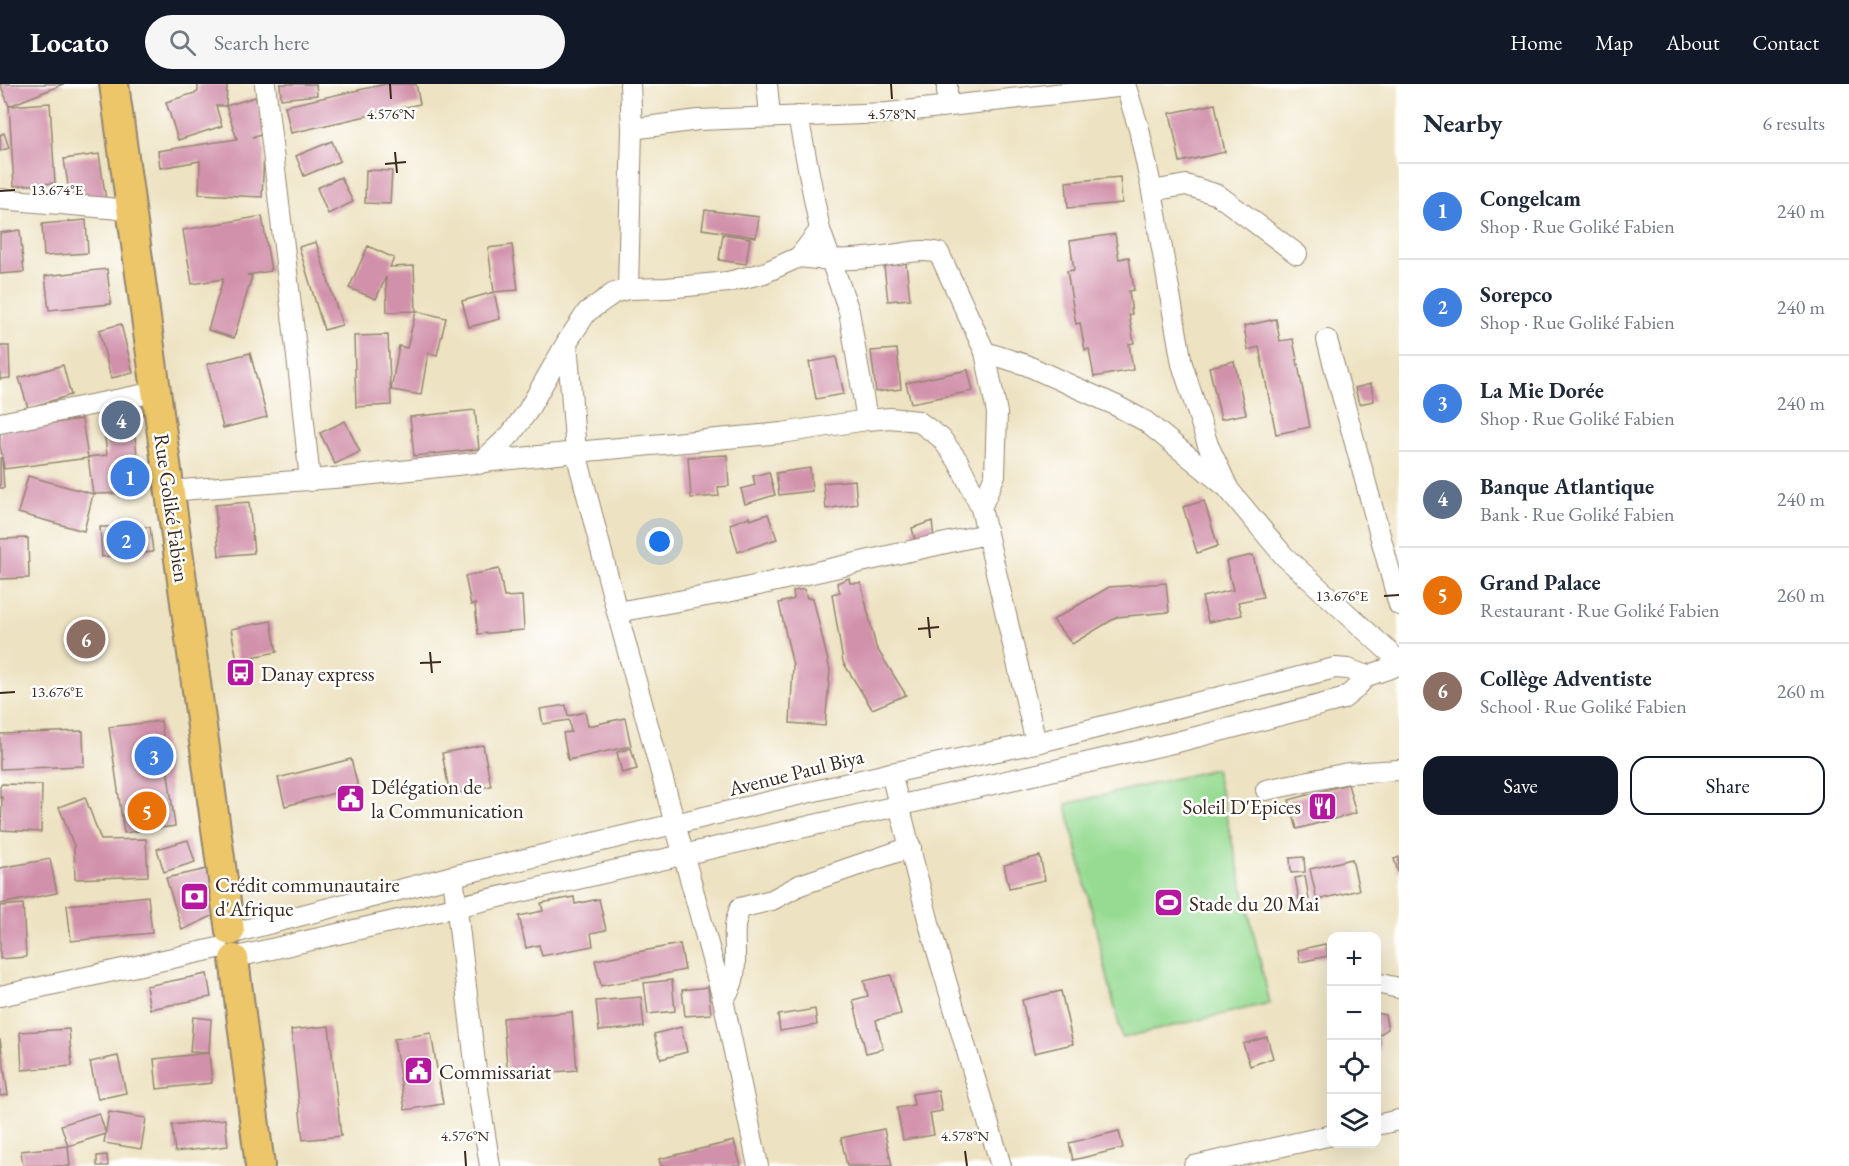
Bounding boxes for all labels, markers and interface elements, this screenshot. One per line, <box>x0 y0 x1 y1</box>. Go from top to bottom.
search box <box>145 15 565 69</box>
text: Locato <box>30 24 109 60</box>
icon: search <box>166 26 199 59</box>
text: Search here <box>214 28 309 57</box>
text: Home <box>1510 29 1562 56</box>
text: Map <box>1595 29 1633 56</box>
text: About <box>1666 29 1719 56</box>
text: Contact <box>1752 29 1819 56</box>
text: 4.576°N <box>367 104 415 123</box>
text: 4.578°N <box>868 104 916 123</box>
text: Nearby <box>1423 106 1503 140</box>
text: 6 results <box>1762 110 1825 136</box>
text: 13.674°E <box>31 180 84 199</box>
text: Congelcam <box>1480 184 1581 213</box>
text: 1 <box>1437 198 1448 224</box>
text: 240 m <box>1777 198 1825 224</box>
text: Shop · Rue Goliké Fabien <box>1480 213 1675 239</box>
text: Sorepco <box>1480 280 1552 309</box>
text: 2 <box>1437 294 1448 320</box>
text: 240 m <box>1777 294 1825 320</box>
text: Shop · Rue Goliké Fabien <box>1480 309 1675 335</box>
text: La Mie Dorée <box>1480 376 1604 405</box>
text: 3 <box>1437 390 1448 416</box>
text: 240 m <box>1777 390 1825 416</box>
pin: 4 <box>102 398 140 442</box>
text: Shop · Rue Goliké Fabien <box>1480 405 1675 431</box>
street label: Rue Goliké Fabien <box>148 432 196 584</box>
pin: 1 <box>110 454 150 500</box>
text: Banque Atlantique <box>1480 472 1654 501</box>
text: 4 <box>1437 486 1448 512</box>
text: 240 m <box>1777 486 1825 512</box>
text: Bank · Rue Goliké Fabien <box>1480 501 1675 527</box>
pin: 2 <box>106 518 146 562</box>
your location <box>645 527 674 556</box>
text: Grand Palace <box>1480 568 1601 597</box>
text: 5 <box>1437 582 1448 608</box>
text: 260 m <box>1777 582 1825 608</box>
text: 13.676°E <box>1316 586 1369 605</box>
text: Restaurant · Rue Goliké Fabien <box>1480 597 1720 623</box>
pin: 6 <box>66 616 106 662</box>
bus stop icon: Danay express <box>224 657 256 689</box>
place label: Danay express <box>261 660 375 687</box>
text: Collège Adventiste <box>1480 664 1652 693</box>
text: 6 <box>1437 678 1448 704</box>
text: 260 m <box>1777 678 1825 704</box>
text: 13.676°E <box>31 682 84 701</box>
text: School · Rue Goliké Fabien <box>1480 693 1687 719</box>
pin: 3 <box>134 734 174 778</box>
street label: Avenue Paul Biya <box>725 742 867 802</box>
button: Save <box>1423 756 1618 815</box>
button: Share <box>1630 756 1825 815</box>
place label: Délégation de la Communication <box>371 773 524 824</box>
public building icon: Délégation de la Communication <box>334 782 366 814</box>
pin: 5 <box>128 788 166 834</box>
restaurant icon: Soleil D'Epices <box>1306 790 1338 822</box>
place label: Soleil D'Epices <box>1183 793 1301 820</box>
place label: Crédit communautaire d'Afrique <box>215 871 400 922</box>
bank icon: Crédit communautaire d'Afrique <box>178 880 210 912</box>
sports icon: Stade du 20 Mai <box>1152 887 1184 919</box>
place label: Stade du 20 Mai <box>1189 890 1319 917</box>
map controls <box>1327 932 1381 1148</box>
button: + <box>1327 932 1381 986</box>
button: − <box>1327 986 1381 1040</box>
button: locate <box>1327 1040 1381 1094</box>
public building icon: Commissariat <box>402 1055 434 1087</box>
place label: Commissariat <box>439 1058 552 1085</box>
button: layers <box>1327 1094 1381 1148</box>
text: 4.576°N <box>441 1126 489 1145</box>
text: 4.578°N <box>941 1126 989 1145</box>

